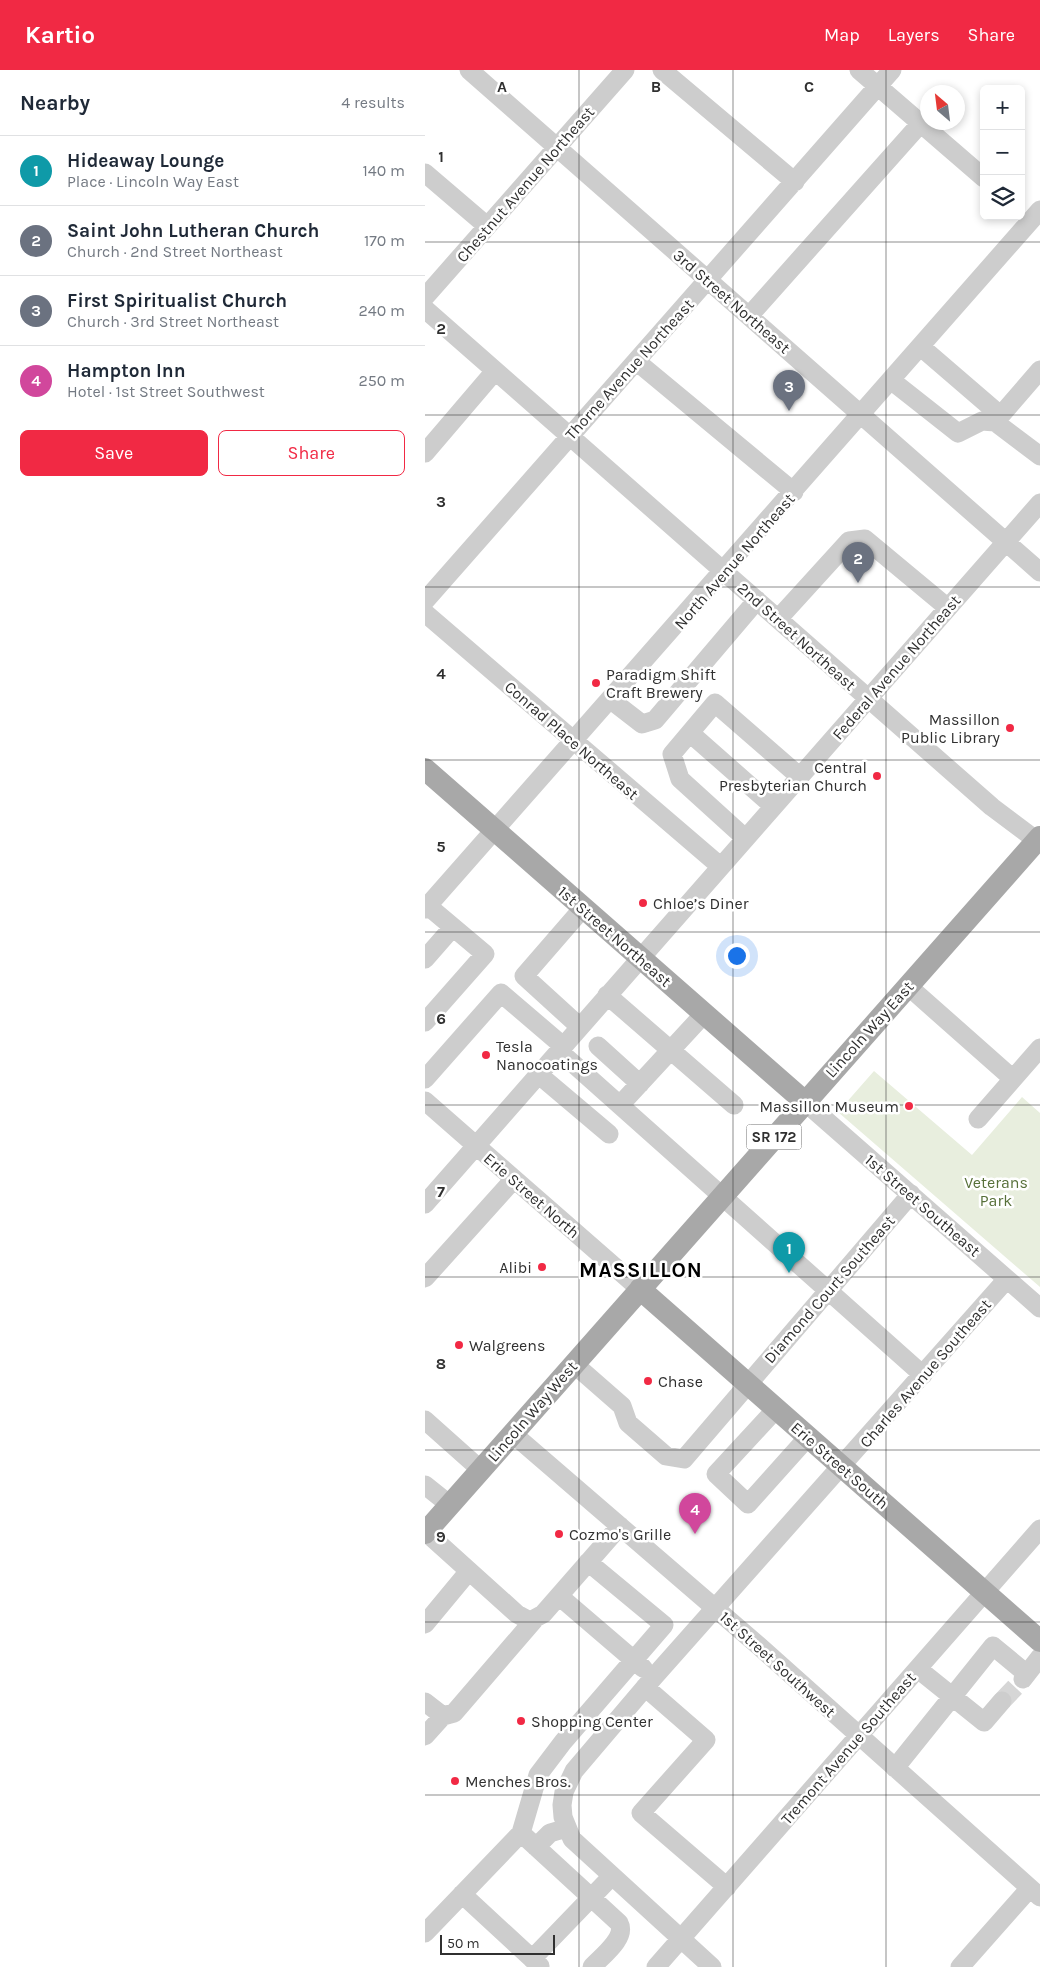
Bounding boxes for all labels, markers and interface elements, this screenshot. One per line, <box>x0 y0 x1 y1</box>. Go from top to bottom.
text: Kartio <box>25 21 95 49</box>
text: Map <box>824 24 860 46</box>
text: Layers <box>888 24 940 46</box>
text: Share <box>968 24 1015 46</box>
text: A <box>497 77 507 96</box>
text: B <box>651 77 661 96</box>
text: C <box>804 77 814 96</box>
north arrow <box>920 85 965 130</box>
map controls <box>980 85 1025 220</box>
button: + <box>980 85 1025 130</box>
text: Nearby <box>20 91 90 115</box>
text: 4 results <box>341 93 405 112</box>
street label: Chestnut Avenue Northeast <box>452 103 598 266</box>
button: − <box>980 130 1025 175</box>
text: 1 <box>438 147 444 166</box>
text: Hideaway Lounge <box>67 150 224 172</box>
text: 1 <box>33 161 39 180</box>
text: 140 m <box>363 161 405 180</box>
text: Place · Lincoln Way East <box>67 172 239 191</box>
button: layers <box>980 175 1025 220</box>
text: Saint John Lutheran Church <box>67 220 319 242</box>
text: 2 <box>31 231 41 250</box>
text: 170 m <box>364 231 405 250</box>
text: Church · 2nd Street Northeast <box>67 242 283 261</box>
street label: 3rd Street Northeast <box>669 245 794 357</box>
text: First Spiritualist Church <box>67 290 287 312</box>
street label: Thorne Avenue Northeast <box>561 295 698 444</box>
text: 3 <box>31 301 41 320</box>
text: 240 m <box>359 301 405 320</box>
text: Church · 3rd Street Northeast <box>67 312 279 331</box>
text: 2 <box>436 319 446 338</box>
text: Hampton Inn <box>67 360 186 382</box>
pin: 3 <box>773 370 805 411</box>
text: 4 <box>31 371 41 390</box>
text: 250 m <box>358 371 405 390</box>
text: Hotel · 1st Street Southwest <box>67 382 265 401</box>
button: Save <box>20 430 208 476</box>
button: Share <box>218 430 405 476</box>
street label: North Avenue Northeast <box>670 489 799 633</box>
text: 3 <box>436 492 446 511</box>
pin: 2 <box>842 542 874 583</box>
street label: 2nd Street Northeast <box>734 578 860 694</box>
street label: Federal Avenue Northeast <box>828 591 964 744</box>
text: 4 <box>436 664 446 683</box>
place label: Paradigm Shift Craft Brewery <box>606 665 716 702</box>
street label: Conrad Place Northeast <box>501 677 642 804</box>
marker: Paradigm Shift Craft Brewery <box>590 677 602 689</box>
place label: Massillon Public Library <box>901 710 1001 747</box>
marker: Massillon Public Library <box>1004 722 1016 734</box>
place label: Central Presbyterian Church <box>719 758 867 795</box>
marker: Central Presbyterian Church <box>871 770 883 782</box>
text: 5 <box>436 837 446 856</box>
street label: 1st Street Northeast <box>554 882 675 991</box>
place label: Chloe’s Diner <box>653 894 749 913</box>
marker: Chloe’s Diner <box>637 897 649 909</box>
your location <box>724 943 750 969</box>
street label: Lincoln Way East <box>821 977 918 1081</box>
text: 6 <box>436 1009 446 1028</box>
place label: Tesla Nanocoatings <box>496 1037 598 1074</box>
marker: Tesla Nanocoatings <box>480 1049 492 1061</box>
place label: Massillon Museum <box>759 1097 899 1116</box>
marker: Massillon Museum <box>903 1100 915 1112</box>
road number: SR 172 <box>747 1124 801 1150</box>
street label: Erie Street North <box>480 1149 583 1242</box>
street label: 1st Street Southeast <box>861 1150 984 1261</box>
park label: Veterans Park <box>964 1173 1028 1210</box>
text: 7 <box>437 1182 445 1201</box>
street label: Diamond Court Southeast <box>760 1211 899 1367</box>
pin: 1 <box>773 1232 805 1273</box>
place label: Alibi <box>499 1258 532 1277</box>
district label: MASSILLON <box>579 1258 703 1282</box>
marker: Alibi <box>536 1261 548 1273</box>
street label: Charles Avenue Southeast <box>856 1295 995 1451</box>
place label: Walgreens <box>469 1336 545 1355</box>
marker: Walgreens <box>453 1339 465 1351</box>
text: 8 <box>436 1354 446 1373</box>
street label: Lincoln Way West <box>484 1357 581 1466</box>
place label: Chase <box>658 1372 703 1391</box>
marker: Chase <box>642 1375 654 1387</box>
street label: Erie Street South <box>787 1418 892 1513</box>
pin: 4 <box>679 1493 711 1534</box>
place label: Cozmo's Grille <box>569 1525 671 1544</box>
text: 9 <box>436 1527 446 1546</box>
marker: Cozmo's Grille <box>553 1528 565 1540</box>
street label: 1st Street Southwest <box>716 1607 839 1721</box>
street label: Tremont Avenue Southeast <box>777 1668 920 1828</box>
place label: Shopping Center <box>531 1712 653 1731</box>
marker: Shopping Center <box>515 1715 527 1727</box>
place label: Menches Bros. <box>465 1772 571 1791</box>
marker: Menches Bros. <box>449 1775 461 1787</box>
scale bar <box>440 1932 555 1955</box>
text: 50 m <box>447 1935 480 1952</box>

